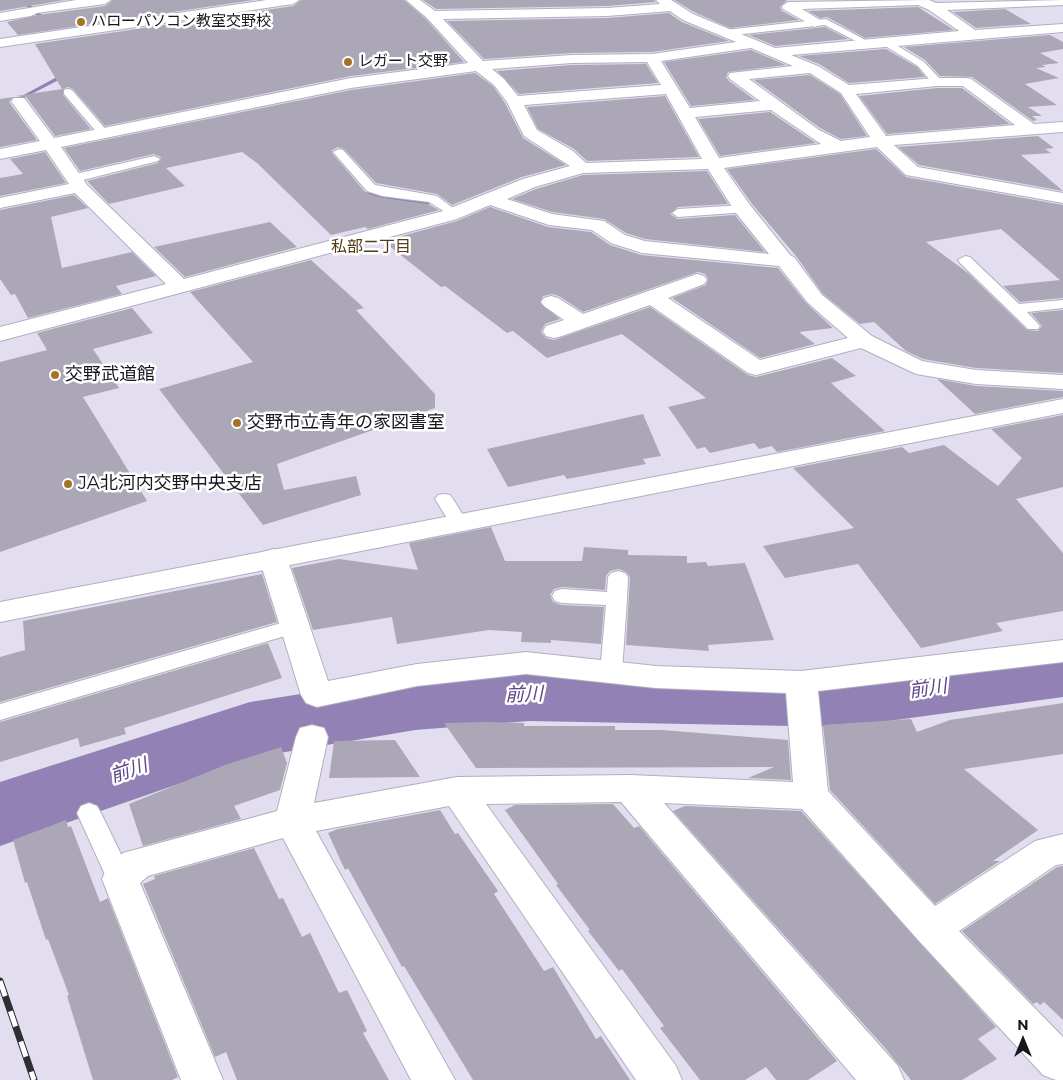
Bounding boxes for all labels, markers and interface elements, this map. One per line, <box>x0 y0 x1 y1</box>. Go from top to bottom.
place label: ハローパソコン教室交野校 <box>91 13 271 31</box>
marker: ハローパソコン教室交野校 <box>75 16 87 28</box>
place label: レガート交野 <box>358 53 448 71</box>
marker: レガート交野 <box>342 56 354 68</box>
district label: 私部二丁目 <box>331 237 411 257</box>
place label: 交野武道館 <box>65 364 155 386</box>
marker: 交野武道館 <box>49 369 61 381</box>
place label: 交野市立青年の家図書室 <box>247 412 445 434</box>
marker: 交野市立青年の家図書室 <box>231 417 243 429</box>
place label: JA北河内交野中央支店 <box>78 473 262 495</box>
marker: JA北河内交野中央支店 <box>62 478 74 490</box>
water label: 前川 <box>908 675 948 703</box>
water label: 前川 <box>505 683 543 707</box>
water label: 前川 <box>107 754 151 788</box>
north arrow <box>998 1015 1048 1065</box>
text: N <box>1017 1016 1029 1034</box>

